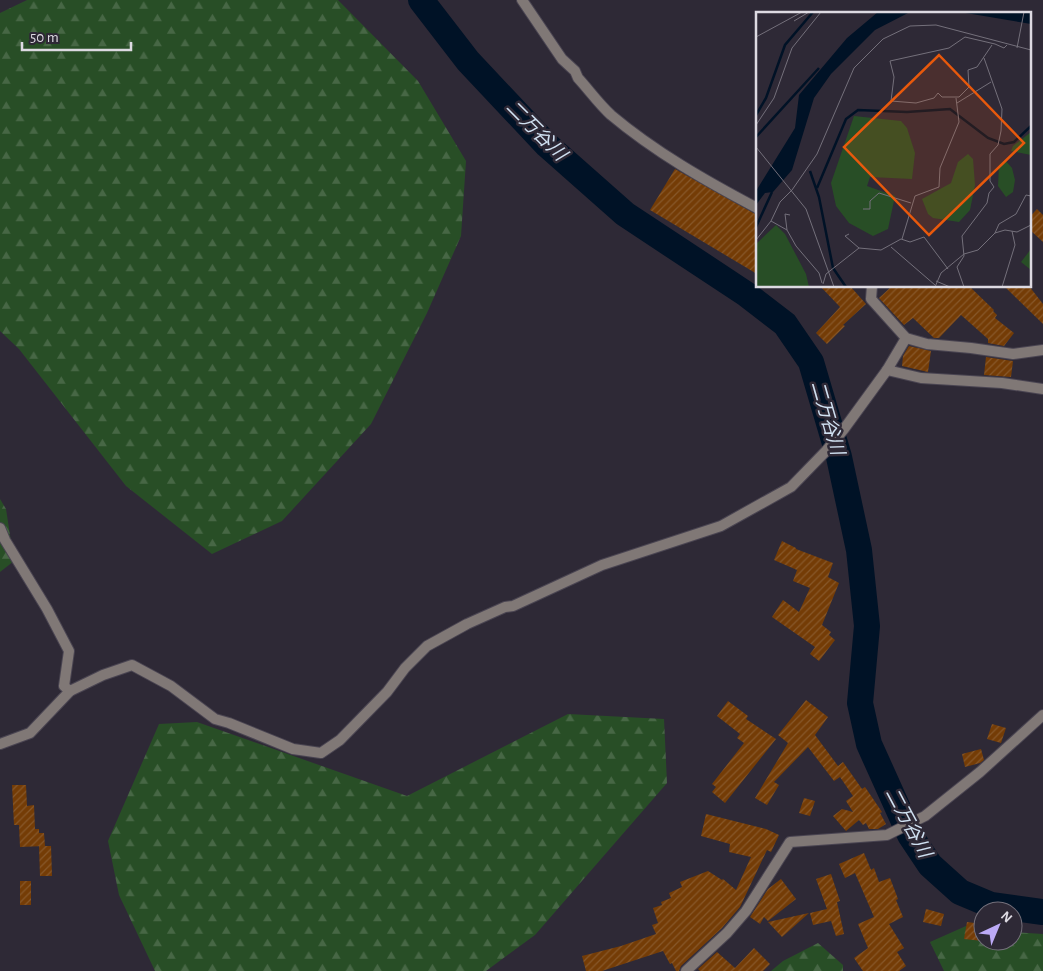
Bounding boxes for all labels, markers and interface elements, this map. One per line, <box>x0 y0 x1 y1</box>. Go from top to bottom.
inset map <box>756 12 1030 288</box>
scale bar <box>22 20 131 52</box>
text: 50 m <box>30 30 59 45</box>
water label: 二万谷川 <box>502 97 572 166</box>
water label: 二万谷川 <box>807 379 848 459</box>
water label: 二万谷川 <box>882 785 936 863</box>
north arrow <box>973 901 1023 951</box>
text: N <box>998 909 1015 926</box>

